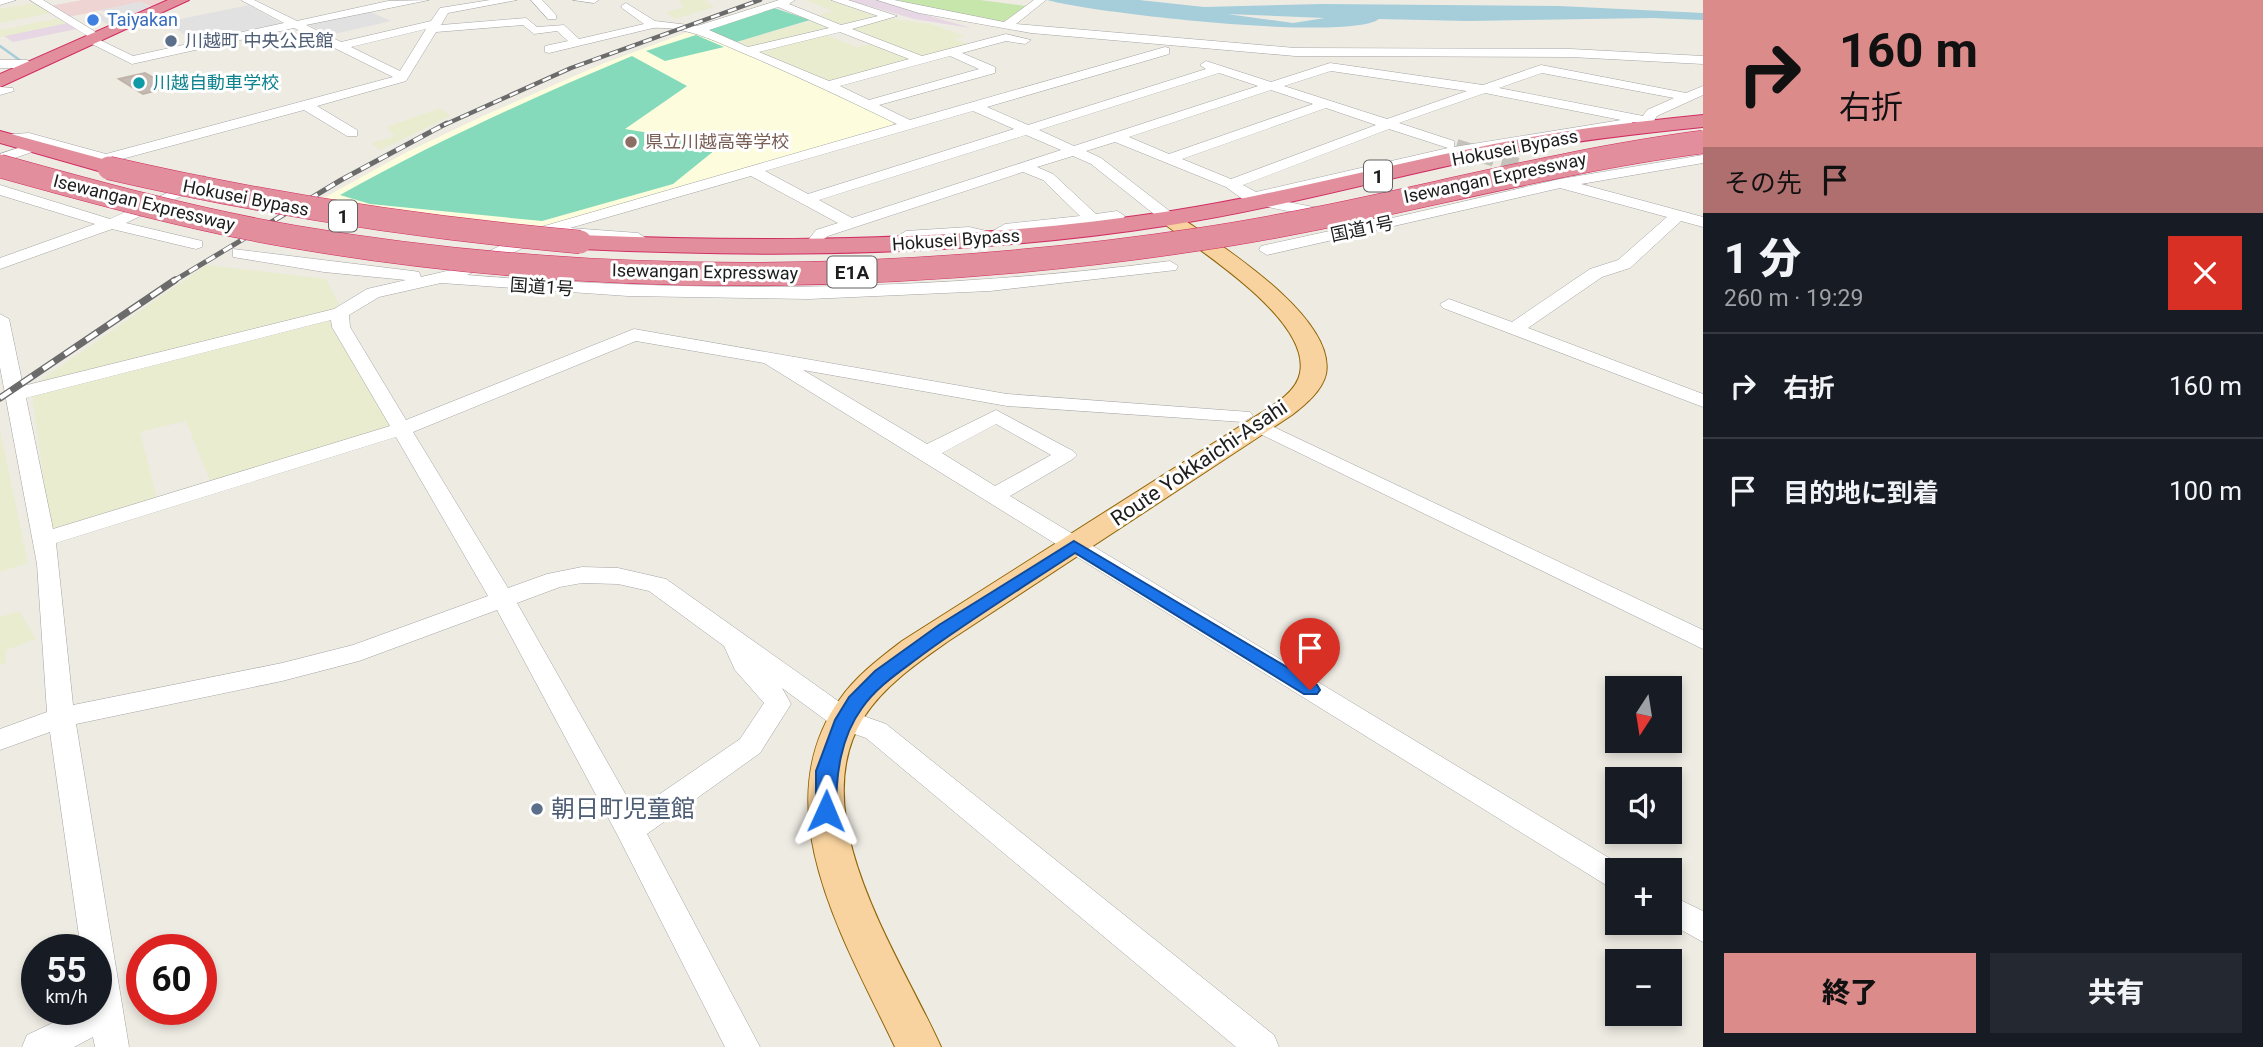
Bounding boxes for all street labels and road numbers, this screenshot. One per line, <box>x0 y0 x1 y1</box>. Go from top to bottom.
street label: Hokusei Bypass <box>1450 125 1580 170</box>
street label: Isewangan Expressway <box>1402 148 1589 207</box>
road number: 1 <box>1364 160 1392 192</box>
street label: Isewangan Expressway <box>51 170 238 235</box>
street label: Hokusei Bypass <box>181 175 311 220</box>
road number: 1 <box>329 200 357 232</box>
street label: 国道1号 <box>1328 212 1395 245</box>
street label: Hokusei Bypass <box>891 225 1021 254</box>
road number: E1A <box>828 256 876 288</box>
street label: Isewangan Expressway <box>612 259 799 284</box>
street label: 国道1号 <box>509 274 575 299</box>
street label: Route Yokkaichi-Asahi <box>1106 395 1292 531</box>

